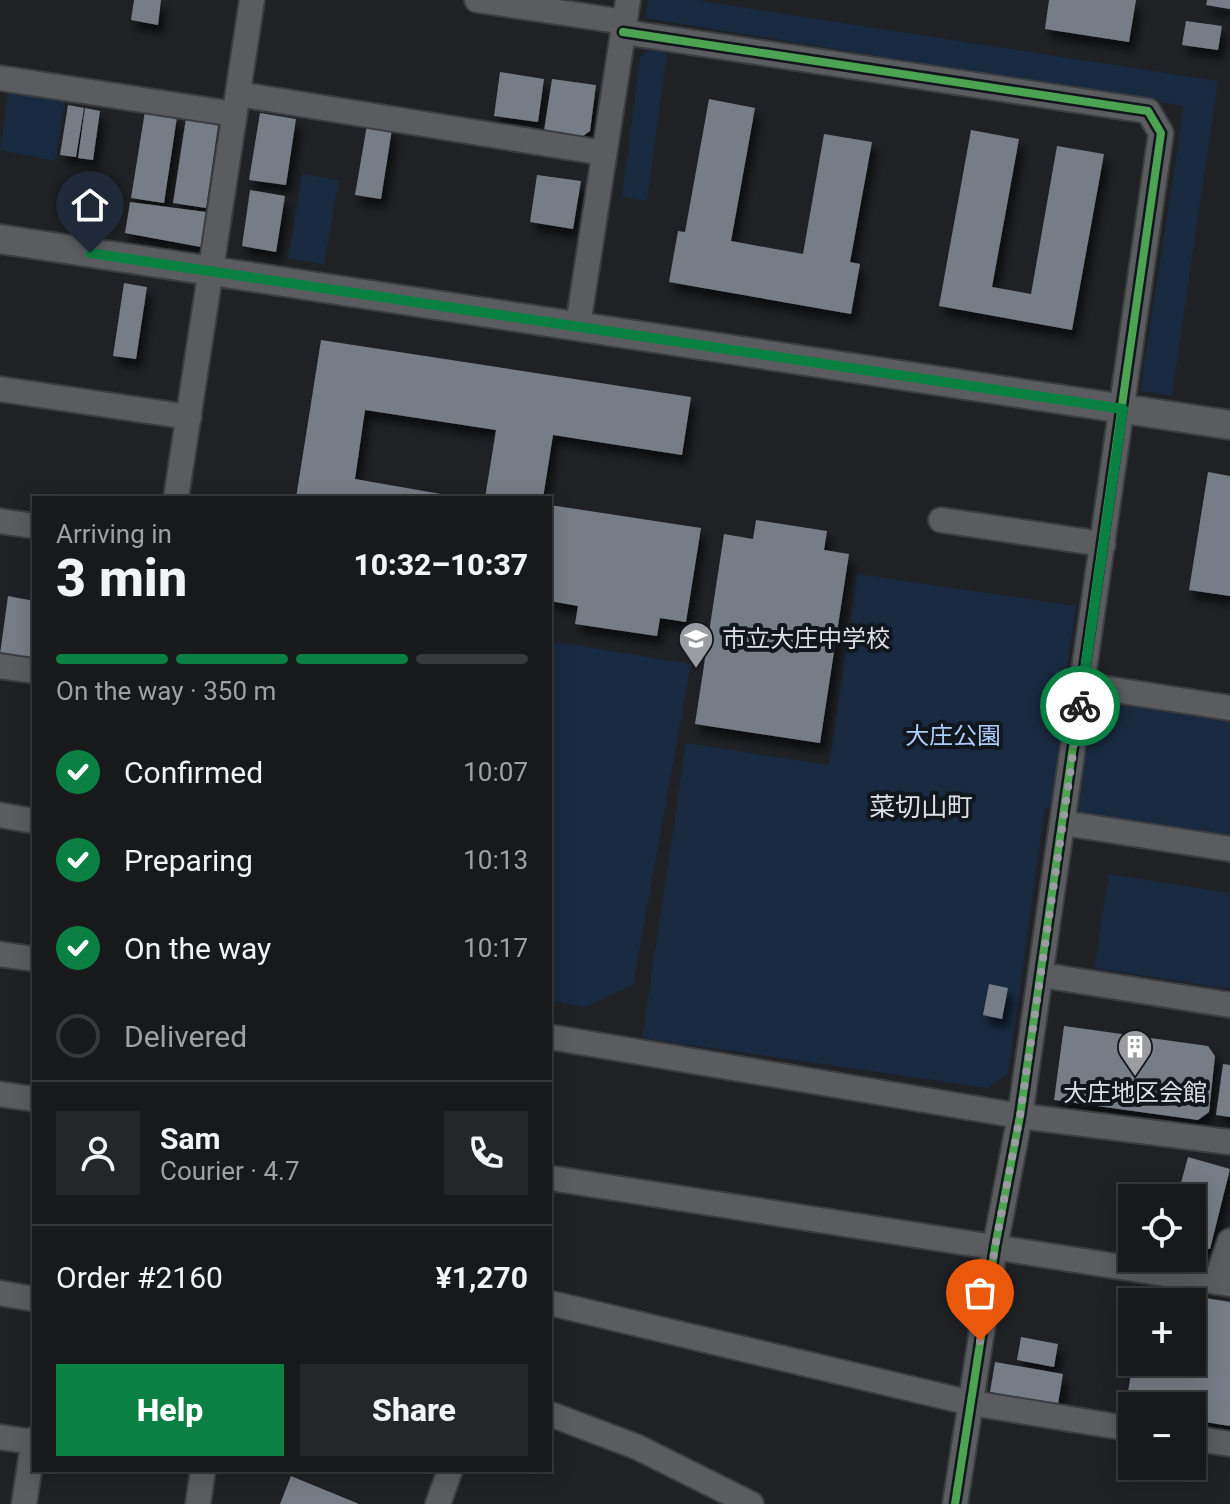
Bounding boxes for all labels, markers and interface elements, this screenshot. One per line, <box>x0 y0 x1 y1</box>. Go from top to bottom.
pin <box>56 171 124 253</box>
icon: home <box>68 183 112 227</box>
text: Arriving in <box>56 519 172 549</box>
text: 10:32–10:37 <box>353 547 528 582</box>
text: 3 min <box>56 548 187 609</box>
school or university icon: 市立大庄中学校 <box>677 620 715 670</box>
place label: 市立大庄中学校 <box>722 625 890 653</box>
courier <box>1040 666 1120 746</box>
text: On the way · 350 m <box>56 676 276 706</box>
icon: bike <box>1058 684 1102 728</box>
park label: 大庄公園 <box>905 722 1001 750</box>
icon: check <box>56 750 100 794</box>
text: Confirmed <box>124 755 263 790</box>
text: 10:07 <box>463 757 528 787</box>
district label: 菜切山町 <box>869 792 973 822</box>
icon: check <box>56 838 100 882</box>
text: Preparing <box>124 843 253 878</box>
text: 10:13 <box>463 845 528 875</box>
icon: check <box>56 926 100 970</box>
text: On the way <box>124 931 271 966</box>
text: 10:17 <box>463 933 528 963</box>
text: Delivered <box>124 1019 247 1054</box>
building icon: 大庄地区会館 <box>1116 1028 1154 1078</box>
place label: 大庄地区会館 <box>1063 1079 1207 1107</box>
button: person <box>56 1111 140 1195</box>
button: phone <box>444 1111 528 1195</box>
text: Sam <box>160 1121 221 1156</box>
text: Courier · 4.7 <box>160 1156 300 1186</box>
map controls <box>1118 1184 1206 1480</box>
button: locate <box>1118 1184 1206 1272</box>
pin <box>946 1259 1014 1341</box>
text: Order #2160 <box>56 1260 223 1295</box>
text: ¥1,270 <box>436 1260 528 1295</box>
icon: bag <box>958 1271 1002 1315</box>
button: + <box>1118 1288 1206 1376</box>
button: Help <box>56 1364 284 1456</box>
button: Share <box>300 1364 528 1456</box>
button: − <box>1118 1392 1206 1480</box>

